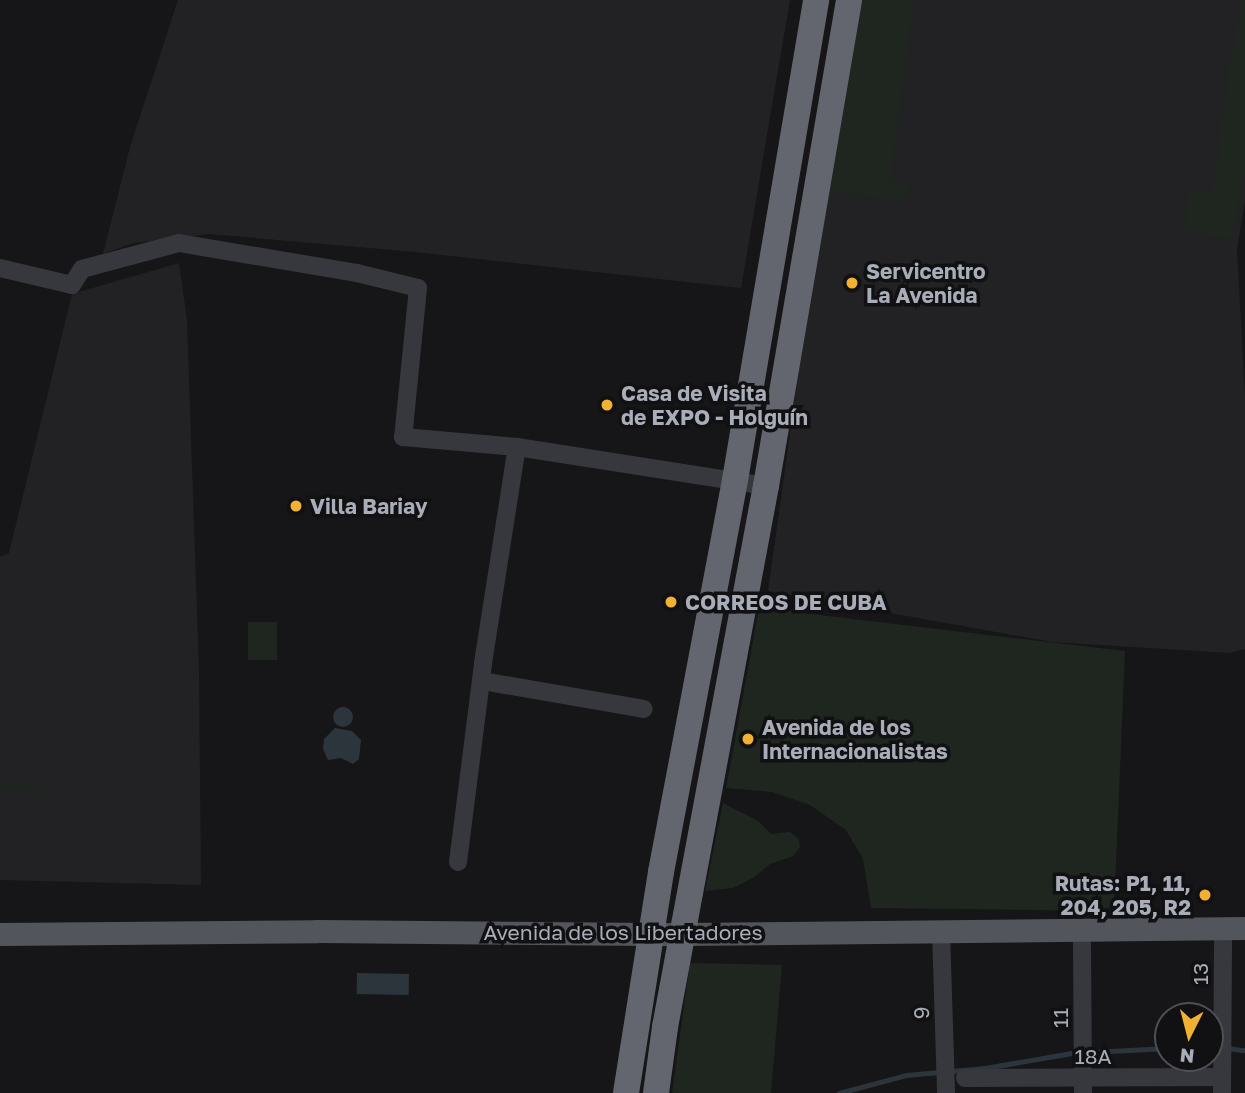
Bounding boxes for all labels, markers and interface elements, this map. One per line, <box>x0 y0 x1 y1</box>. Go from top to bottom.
place label: Servicentro La Avenida <box>866 258 986 308</box>
marker: Servicentro La Avenida <box>844 275 860 291</box>
place label: Casa de Visita de EXPO - Holguín <box>621 380 808 430</box>
marker: Casa de Visita de EXPO - Holguín <box>599 397 615 413</box>
place label: Villa Bariay <box>310 493 428 519</box>
marker: Villa Bariay <box>288 498 304 514</box>
place label: CORREOS DE CUBA <box>685 589 887 615</box>
marker: CORREOS DE CUBA <box>663 594 679 610</box>
place label: Avenida de los Internacionalistas <box>762 714 948 764</box>
marker: Avenida de los Internacionalistas <box>740 731 756 747</box>
place label: Rutas: P1, 11, 204, 205, R2 <box>1055 870 1191 920</box>
marker: Rutas: P1, 11, 204, 205, R2 <box>1197 887 1213 903</box>
street label: Avenida de los Libertadores <box>483 919 763 945</box>
street label: 13 <box>1187 963 1213 985</box>
north arrow <box>1154 1002 1224 1072</box>
street label: 9 <box>908 1006 934 1020</box>
street label: 11 <box>1047 1008 1073 1028</box>
street label: 18A <box>1074 1043 1112 1069</box>
text: N <box>1179 1044 1195 1069</box>

